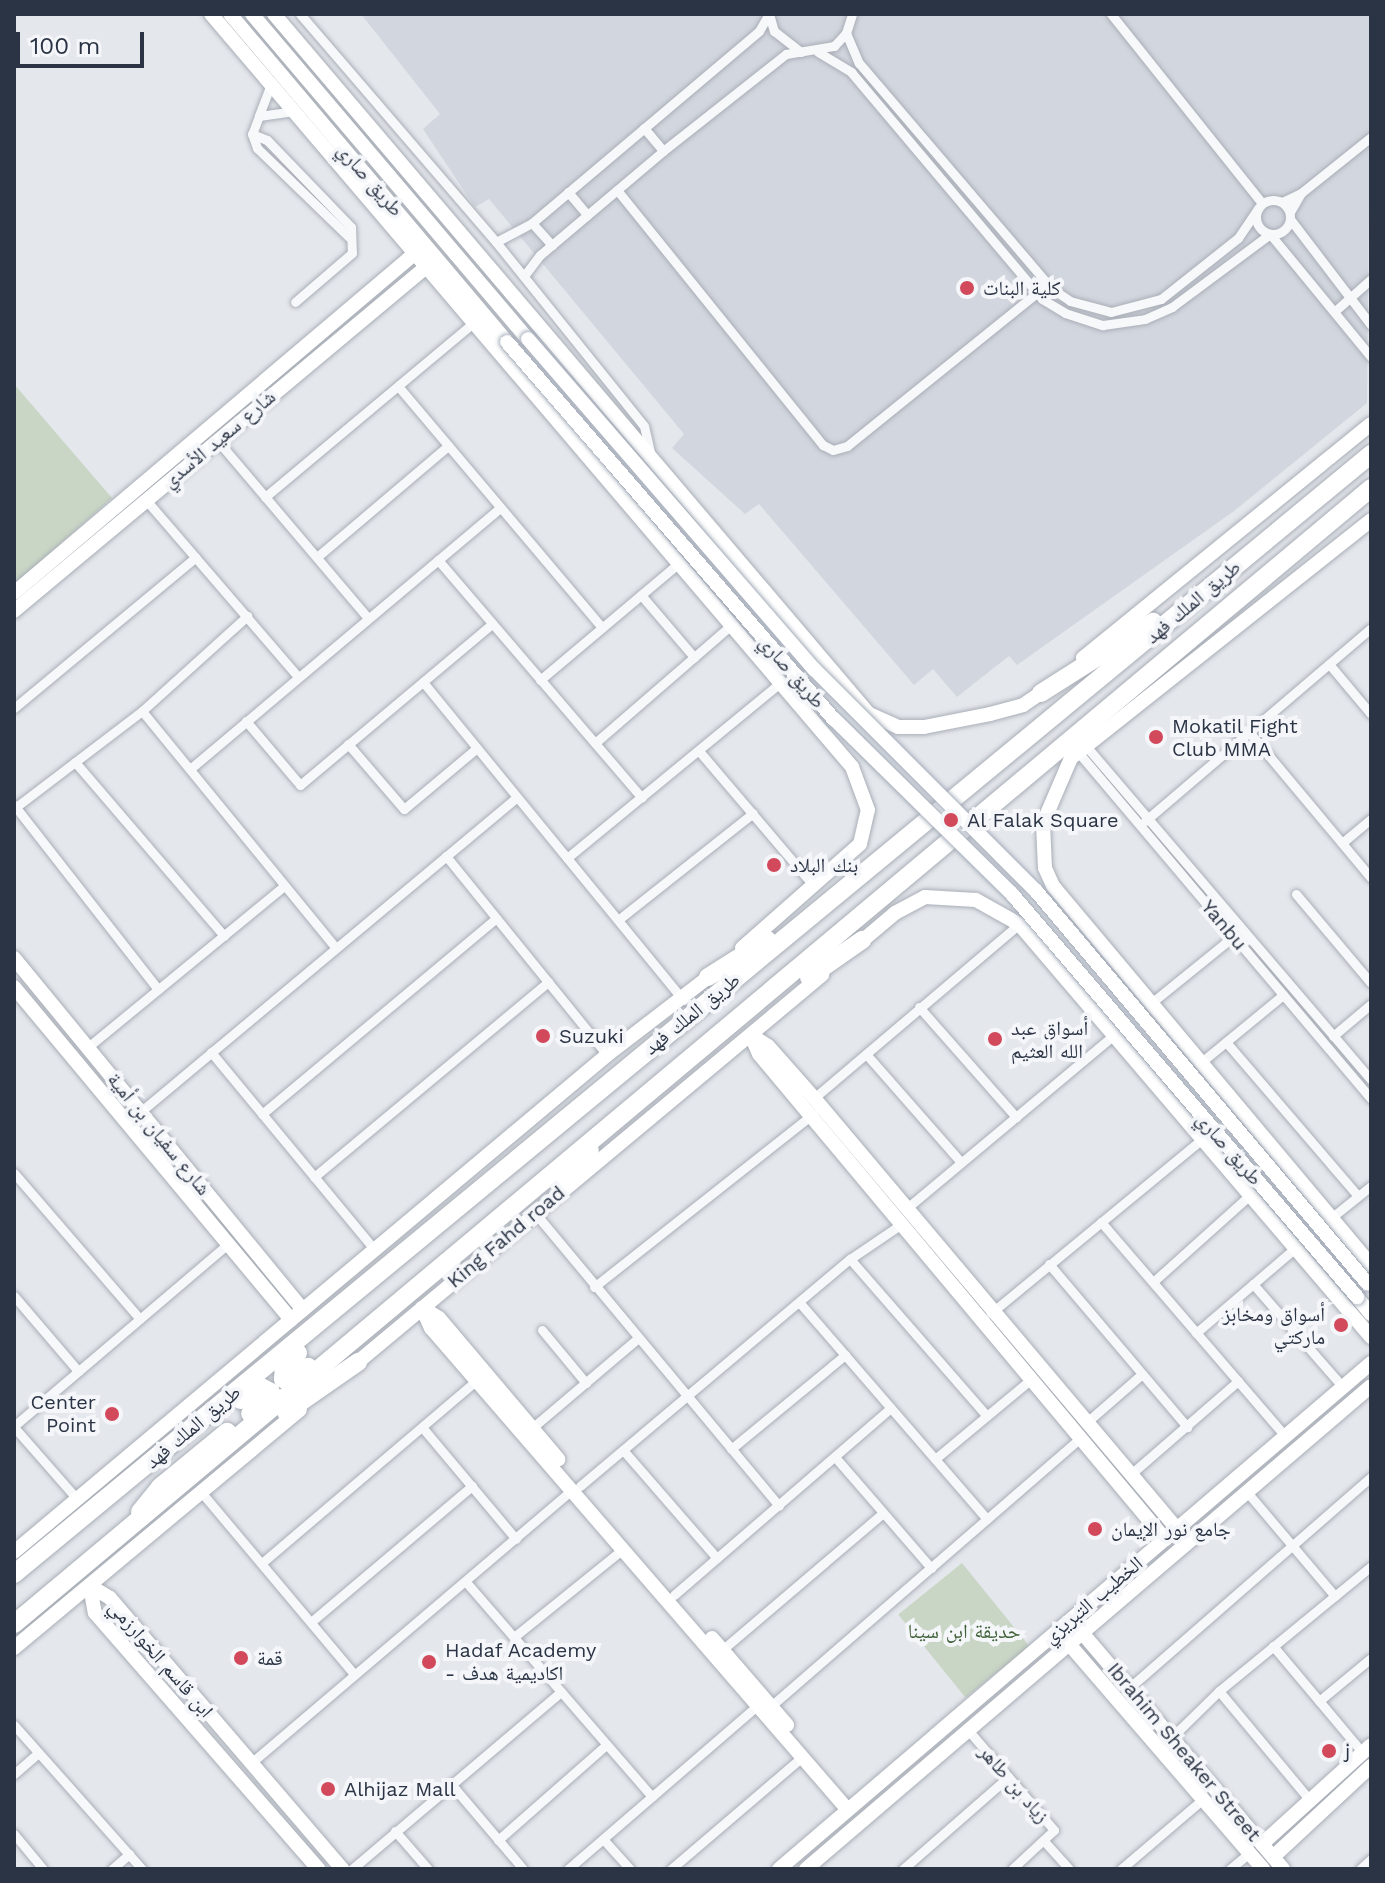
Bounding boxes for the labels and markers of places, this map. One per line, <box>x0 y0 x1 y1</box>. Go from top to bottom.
place label: كلية البنات <box>983 276 1060 300</box>
marker: كلية البنات <box>958 279 976 297</box>
place label: Mokatil Fight Club MMA <box>1172 714 1298 761</box>
marker: Mokatil Fight Club MMA <box>1147 728 1165 746</box>
place label: Al Falak Square <box>967 808 1120 832</box>
marker: Al Falak Square <box>942 811 960 829</box>
place label: بنك البلاد <box>790 853 858 877</box>
marker: بنك البلاد <box>765 856 783 874</box>
place label: أسواق عبد الله العثيم <box>1011 1016 1088 1063</box>
place label: Suzuki <box>559 1024 624 1048</box>
marker: Suzuki <box>534 1027 552 1045</box>
marker: أسواق عبد الله العثيم <box>986 1030 1004 1048</box>
place label: أسواق ومخابز ماركتي <box>1223 1302 1325 1349</box>
marker: أسواق ومخابز ماركتي <box>1332 1316 1350 1334</box>
place label: Center Point <box>30 1390 96 1437</box>
marker: Center Point <box>103 1405 121 1423</box>
place label: جامع نور الإيمان <box>1111 1517 1231 1541</box>
marker: جامع نور الإيمان <box>1086 1520 1104 1538</box>
place label: Hadaf Academy - اكاديمية هدف <box>445 1638 598 1685</box>
place label: قمة <box>257 1646 283 1670</box>
marker: قمة <box>232 1649 250 1667</box>
marker: Hadaf Academy - اكاديمية هدف <box>420 1653 438 1671</box>
place label: j <box>1345 1739 1350 1763</box>
marker: j <box>1320 1742 1338 1760</box>
place label: Alhijaz Mall <box>344 1777 456 1801</box>
marker: Alhijaz Mall <box>319 1780 337 1798</box>

